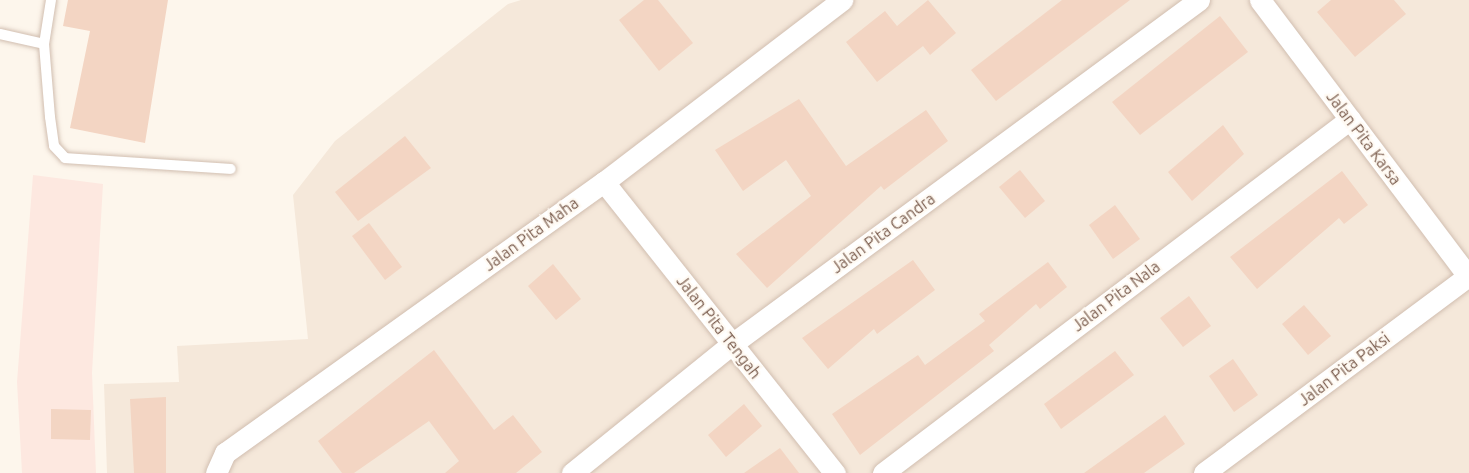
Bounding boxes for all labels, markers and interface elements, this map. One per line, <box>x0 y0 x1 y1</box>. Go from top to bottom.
street label: Jalan Pita Karsa <box>1323 87 1405 189</box>
street label: Jalan Pita Candra <box>827 189 939 277</box>
street label: Jalan Pita Maha <box>480 193 582 275</box>
street label: Jalan Pita Nala <box>1068 257 1164 335</box>
street label: Jalan Pita Tengah <box>673 272 765 382</box>
street label: Jalan Pita Paksi <box>1294 328 1394 410</box>

